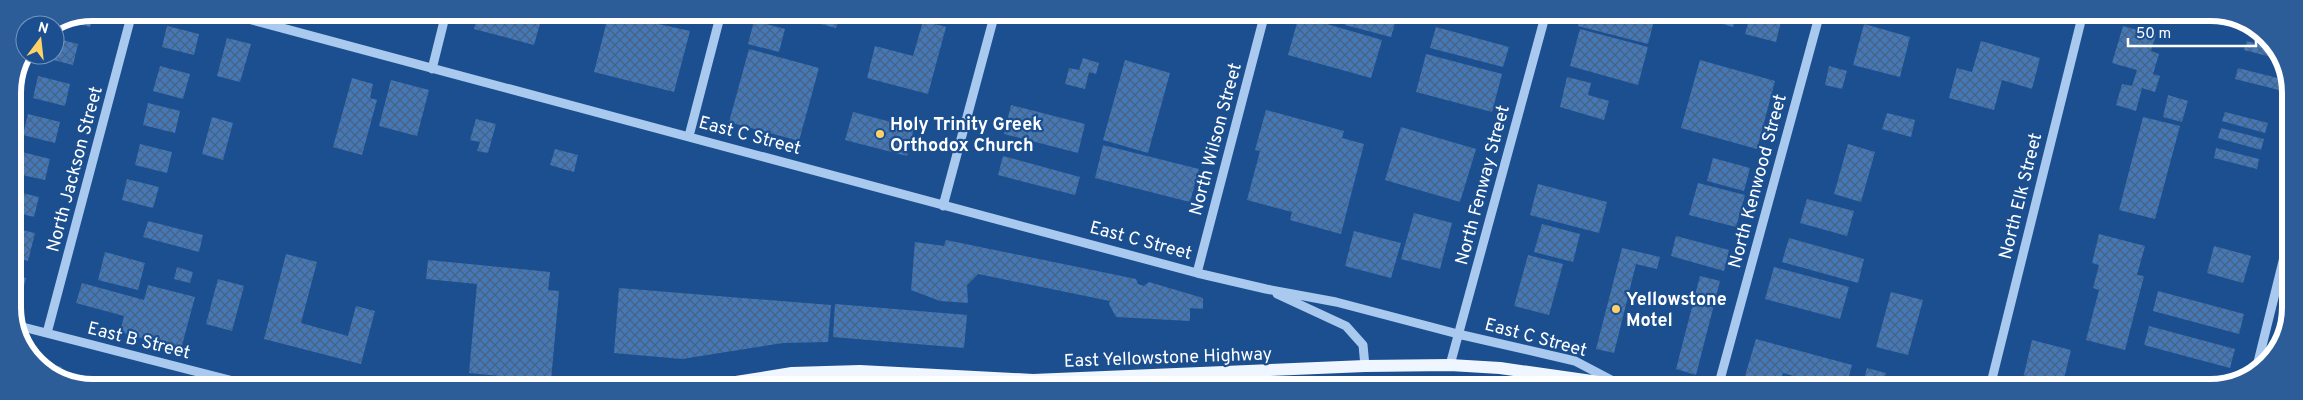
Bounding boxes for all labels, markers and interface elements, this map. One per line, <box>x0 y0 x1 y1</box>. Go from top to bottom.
north arrow <box>15 15 65 65</box>
scale bar <box>2128 15 2256 47</box>
text: N <box>36 19 50 38</box>
text: 50 m <box>2136 25 2171 44</box>
street label: North Wilson Street <box>1185 61 1248 218</box>
street label: North Jackson Street <box>42 84 109 255</box>
street label: North Kenwood Street <box>1724 92 1793 271</box>
street label: North Fenway Street <box>1451 103 1516 268</box>
street label: East C Street <box>696 112 803 161</box>
place label: Holy Trinity Greek Orthodox Church <box>890 114 1042 158</box>
marker: Holy Trinity Greek Orthodox Church <box>874 128 886 140</box>
street label: North Elk Street <box>1995 131 2048 262</box>
street label: East C Street <box>1087 217 1194 266</box>
place label: Yellowstone Motel <box>1626 289 1727 333</box>
marker: Yellowstone Motel <box>1610 303 1622 315</box>
street label: East C Street <box>1482 314 1589 363</box>
street label: East B Street <box>85 318 192 365</box>
street label: East Yellowstone Highway <box>1064 343 1273 374</box>

